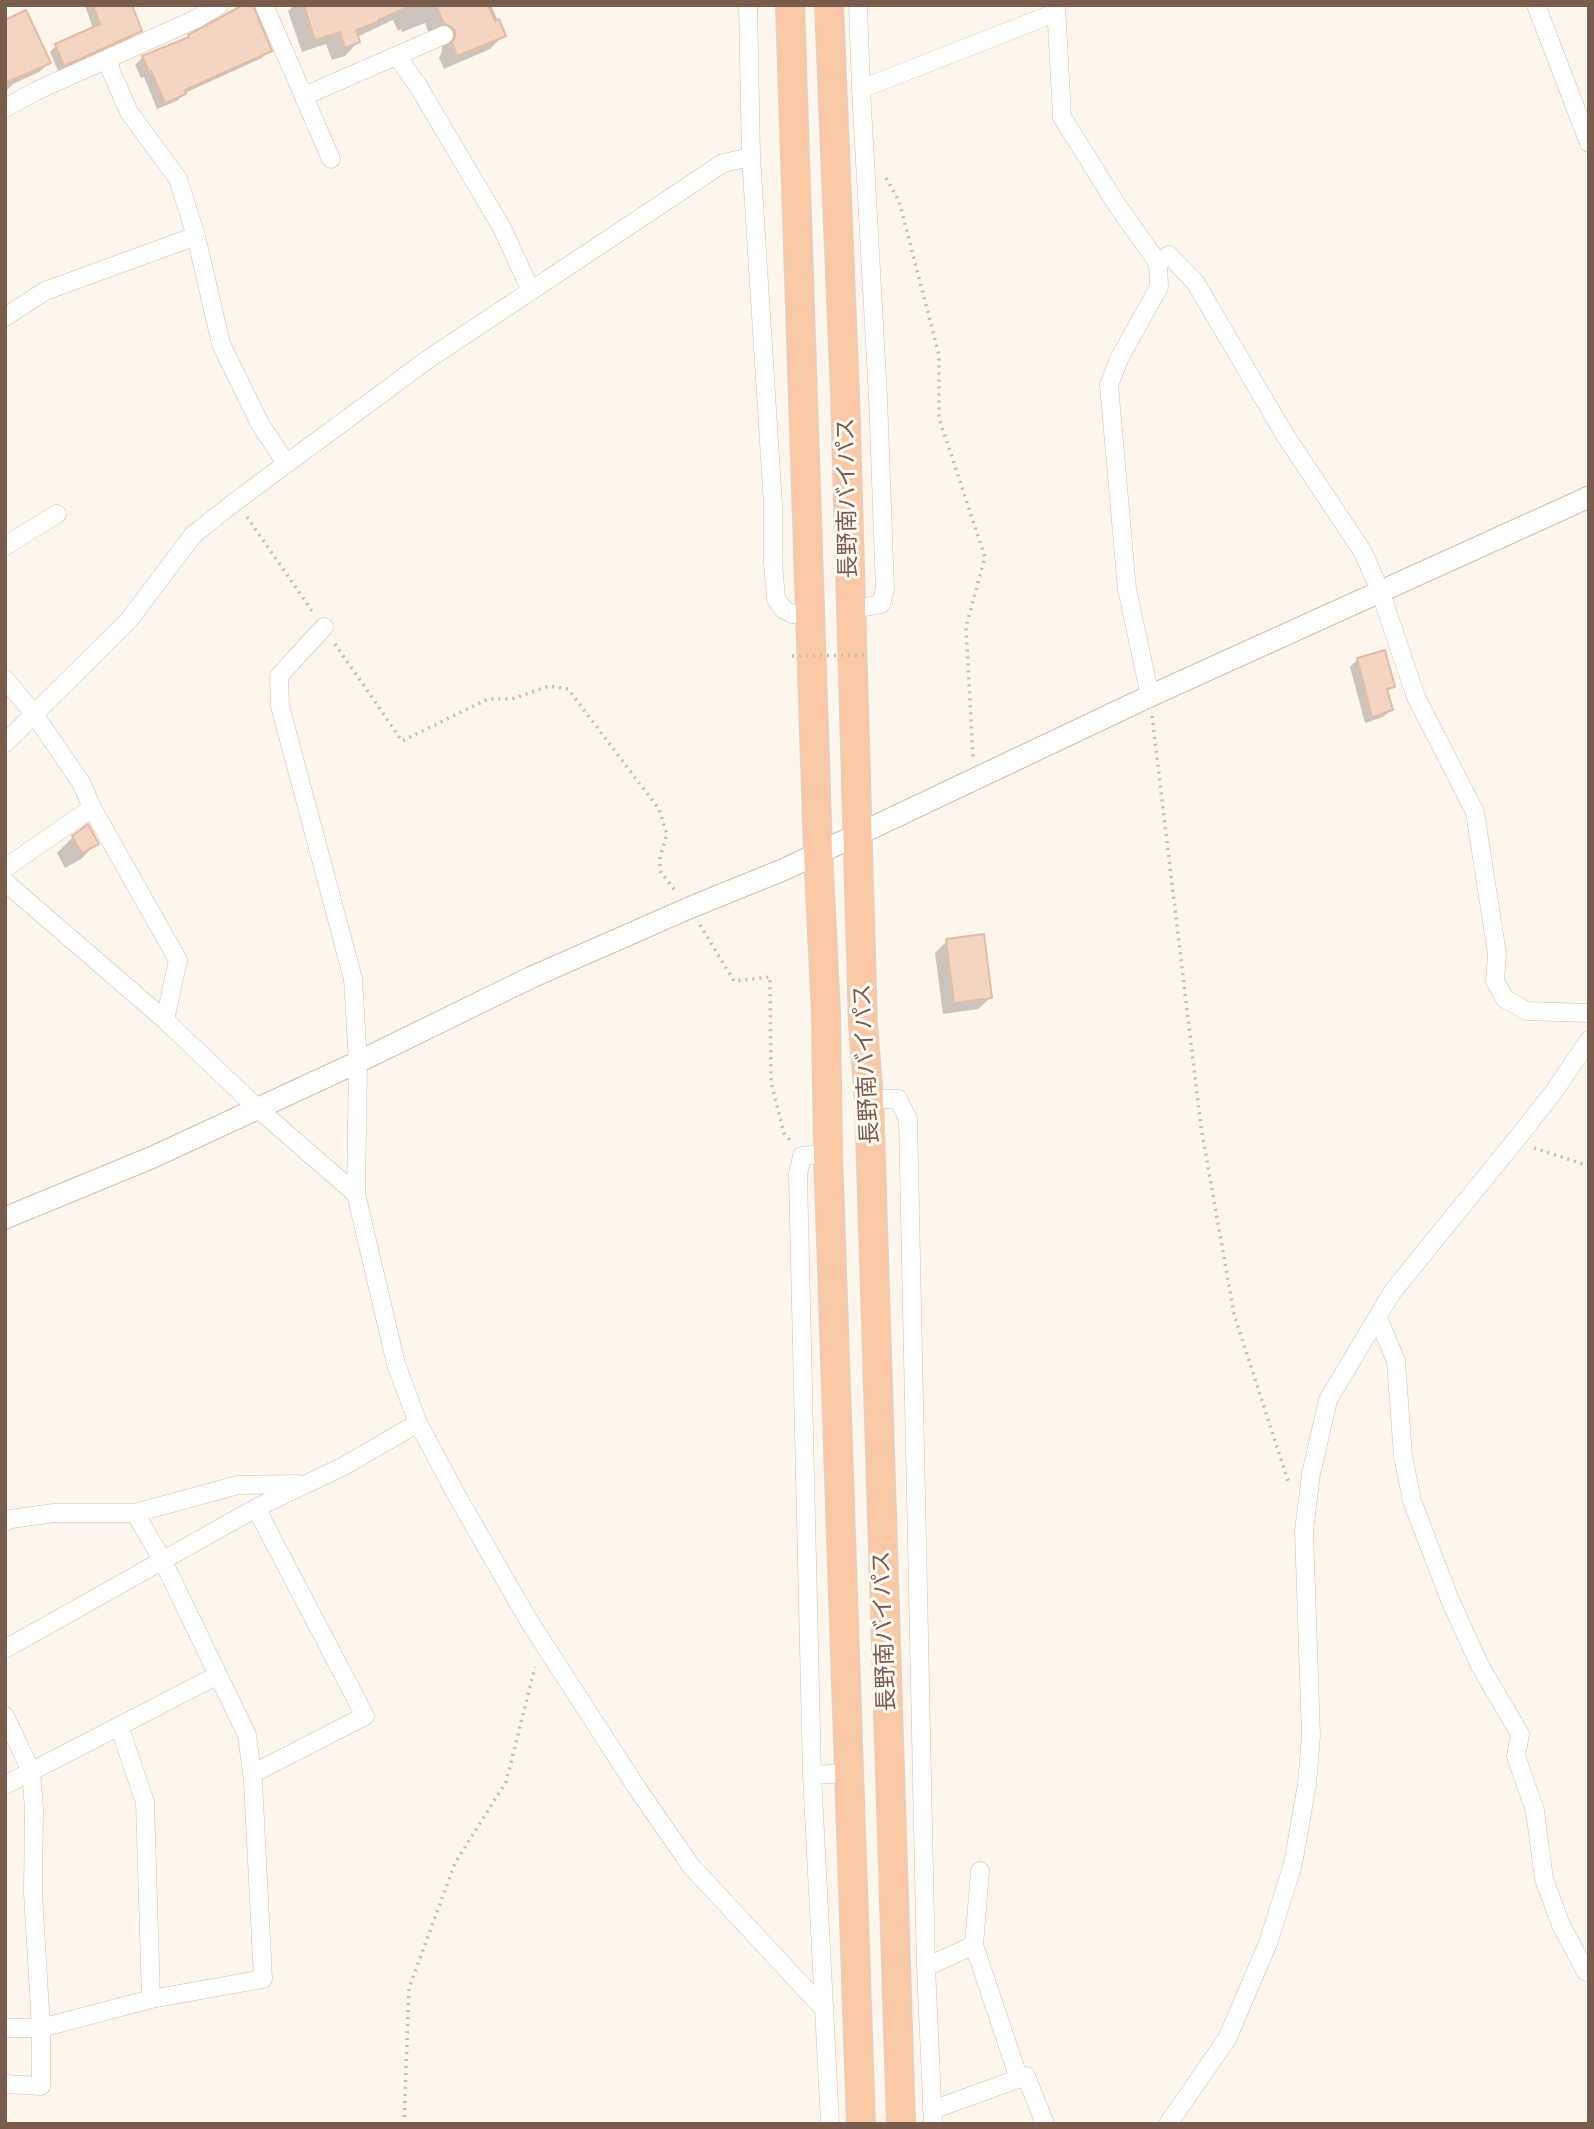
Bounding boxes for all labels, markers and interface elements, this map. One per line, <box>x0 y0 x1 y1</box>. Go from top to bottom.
street label: 長野南バイパス <box>832 417 862 579</box>
street label: 長野南バイパス <box>848 983 884 1145</box>
street label: 長野南バイパス <box>867 1550 901 1712</box>

